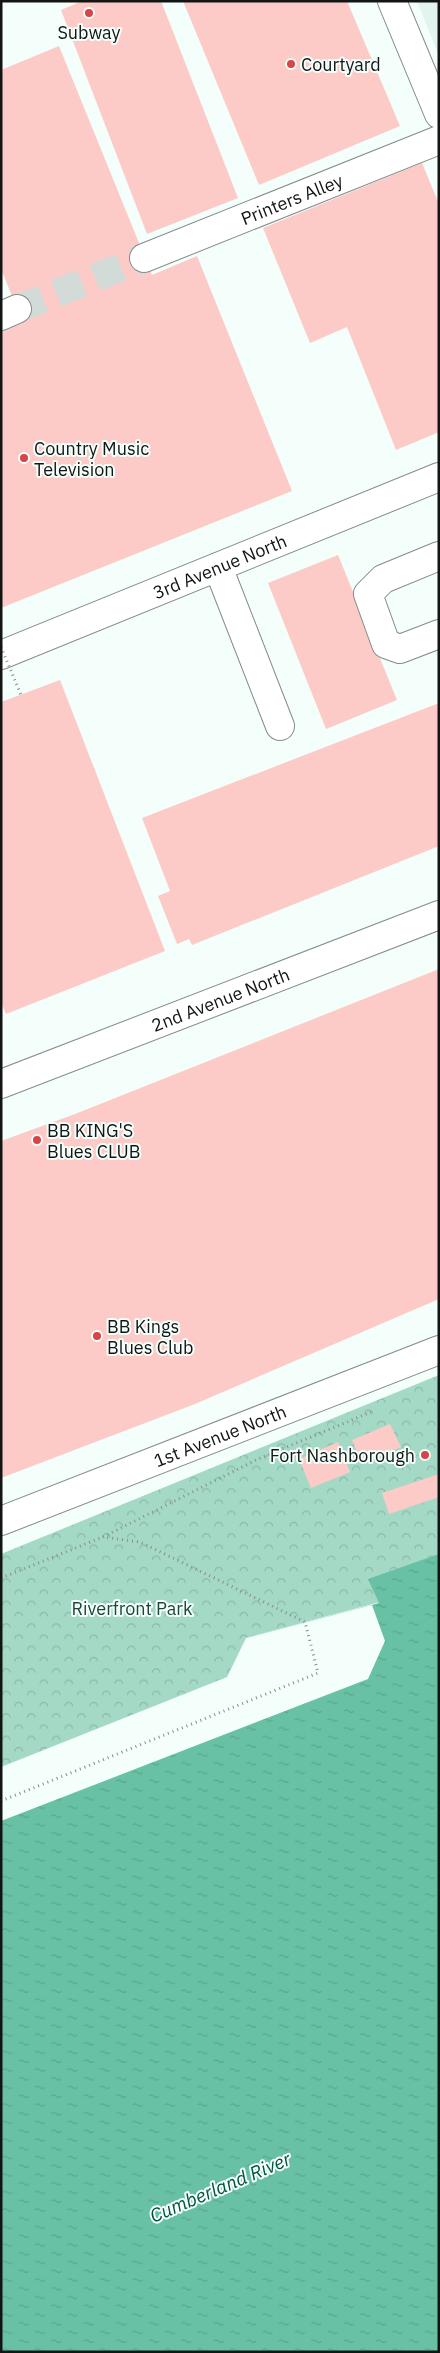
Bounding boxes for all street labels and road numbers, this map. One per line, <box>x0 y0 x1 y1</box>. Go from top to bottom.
street label: Printers Alley <box>237 168 346 230</box>
street label: 3rd Avenue North <box>149 529 290 604</box>
street label: 2nd Avenue North <box>148 962 293 1036</box>
street label: 1st Avenue North <box>150 1399 290 1472</box>

